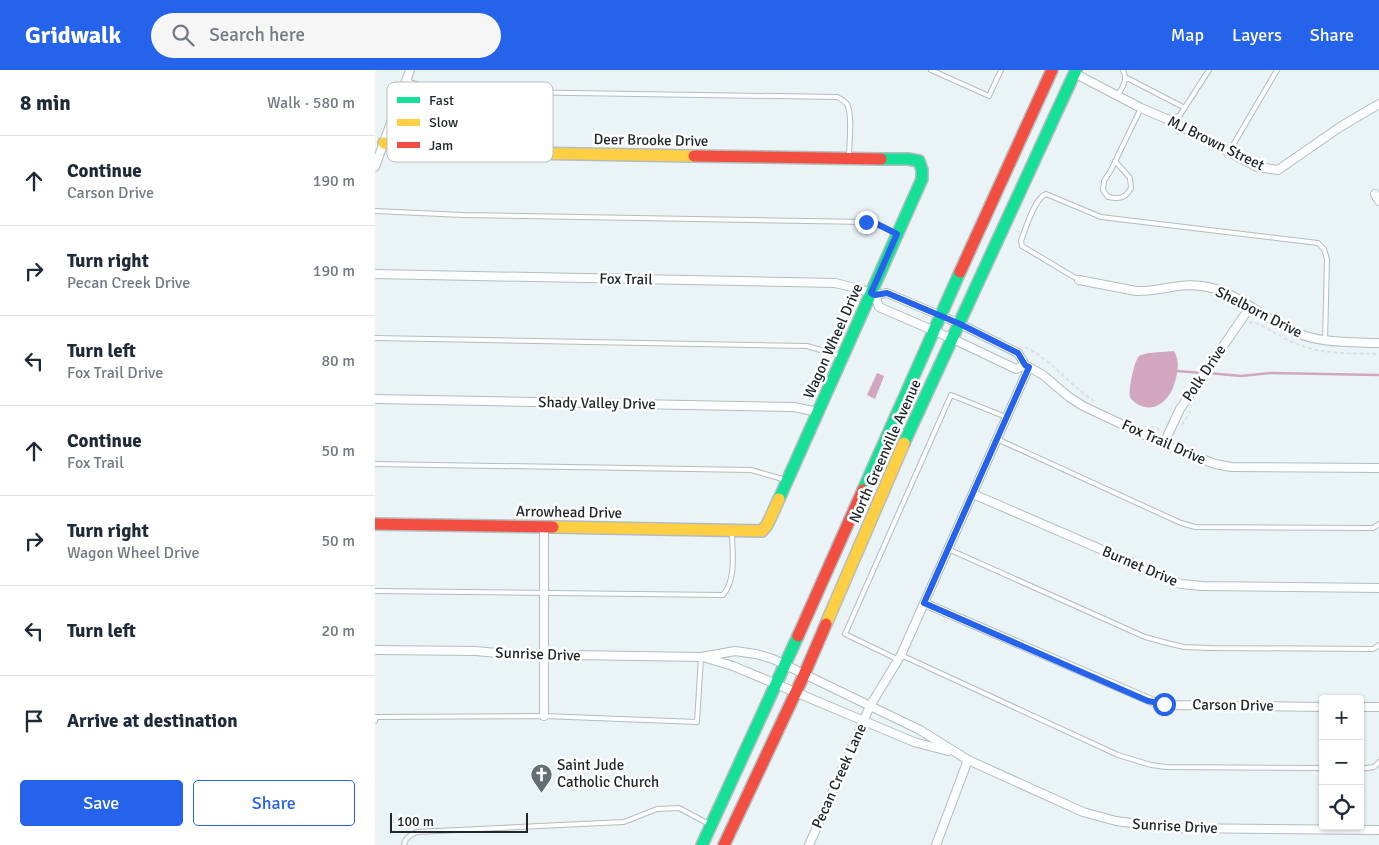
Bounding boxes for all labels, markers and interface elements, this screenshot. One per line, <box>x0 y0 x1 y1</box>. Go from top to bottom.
search box <box>151 13 501 58</box>
text: Gridwalk <box>25 20 121 50</box>
icon: search <box>169 21 197 49</box>
text: Search here <box>209 23 305 47</box>
text: Map <box>1171 24 1204 46</box>
text: Layers <box>1232 24 1282 46</box>
text: Share <box>1310 24 1354 46</box>
legend <box>387 82 553 162</box>
text: 8 min <box>20 90 71 116</box>
text: Fast <box>429 92 454 109</box>
text: Walk · 580 m <box>267 93 355 113</box>
street label: MJ Brown Street <box>1165 112 1267 174</box>
text: Slow <box>429 114 458 131</box>
street label: Deer Brooke Drive <box>593 130 709 150</box>
text: Jam <box>429 137 453 154</box>
text: Continue <box>67 159 142 183</box>
icon: ahead <box>20 167 48 195</box>
text: 190 m <box>313 171 355 191</box>
text: Carson Drive <box>67 183 154 203</box>
route end <box>855 211 878 234</box>
text: Turn right <box>67 249 149 273</box>
icon: right <box>20 257 48 285</box>
text: 190 m <box>313 261 355 281</box>
street label: Fox Trail <box>599 270 653 288</box>
text: Pecan Creek Drive <box>67 273 190 293</box>
street label: Wagon Wheel Drive <box>800 281 866 401</box>
street label: Shelborn Drive <box>1213 282 1305 342</box>
text: Turn left <box>67 339 136 363</box>
street label: Polk Drive <box>1178 341 1230 405</box>
icon: left <box>20 347 48 375</box>
text: 80 m <box>321 351 355 371</box>
text: Fox Trail Drive <box>67 363 163 383</box>
street label: North Greenville Avenue <box>845 376 925 526</box>
street label: Shady Valley Drive <box>538 393 656 413</box>
street label: Fox Trail Drive <box>1119 415 1209 469</box>
text: Continue <box>67 429 142 453</box>
icon: ahead <box>20 437 48 465</box>
text: 50 m <box>321 441 355 461</box>
text: Fox Trail <box>67 453 124 473</box>
street label: Arrowhead Drive <box>516 502 622 522</box>
text: Turn right <box>67 519 149 543</box>
icon: right <box>20 527 48 555</box>
text: 50 m <box>321 531 355 551</box>
street label: Burnet Drive <box>1099 542 1181 590</box>
text: Wagon Wheel Drive <box>67 543 199 563</box>
icon: left <box>20 617 48 645</box>
text: Turn left <box>67 619 136 643</box>
text: 20 m <box>321 621 355 641</box>
street label: Sunrise Drive <box>495 644 581 664</box>
route start <box>1153 693 1176 716</box>
street label: Carson Drive <box>1192 695 1274 715</box>
map controls <box>1319 695 1364 830</box>
button: + <box>1319 695 1364 740</box>
icon: arrive <box>20 707 48 735</box>
text: Arrive at destination <box>67 709 238 733</box>
street label: Pecan Creek Lane <box>808 721 870 831</box>
button: − <box>1319 740 1364 785</box>
place label: Saint Jude Catholic Church <box>557 756 659 791</box>
church icon: Saint Jude Catholic Church <box>529 762 553 793</box>
button: Save <box>20 780 183 826</box>
button: Share <box>193 780 355 826</box>
button: locate <box>1319 785 1364 830</box>
scale bar <box>390 810 527 833</box>
text: 100 m <box>397 813 434 830</box>
street label: Sunrise Drive <box>1132 815 1218 837</box>

